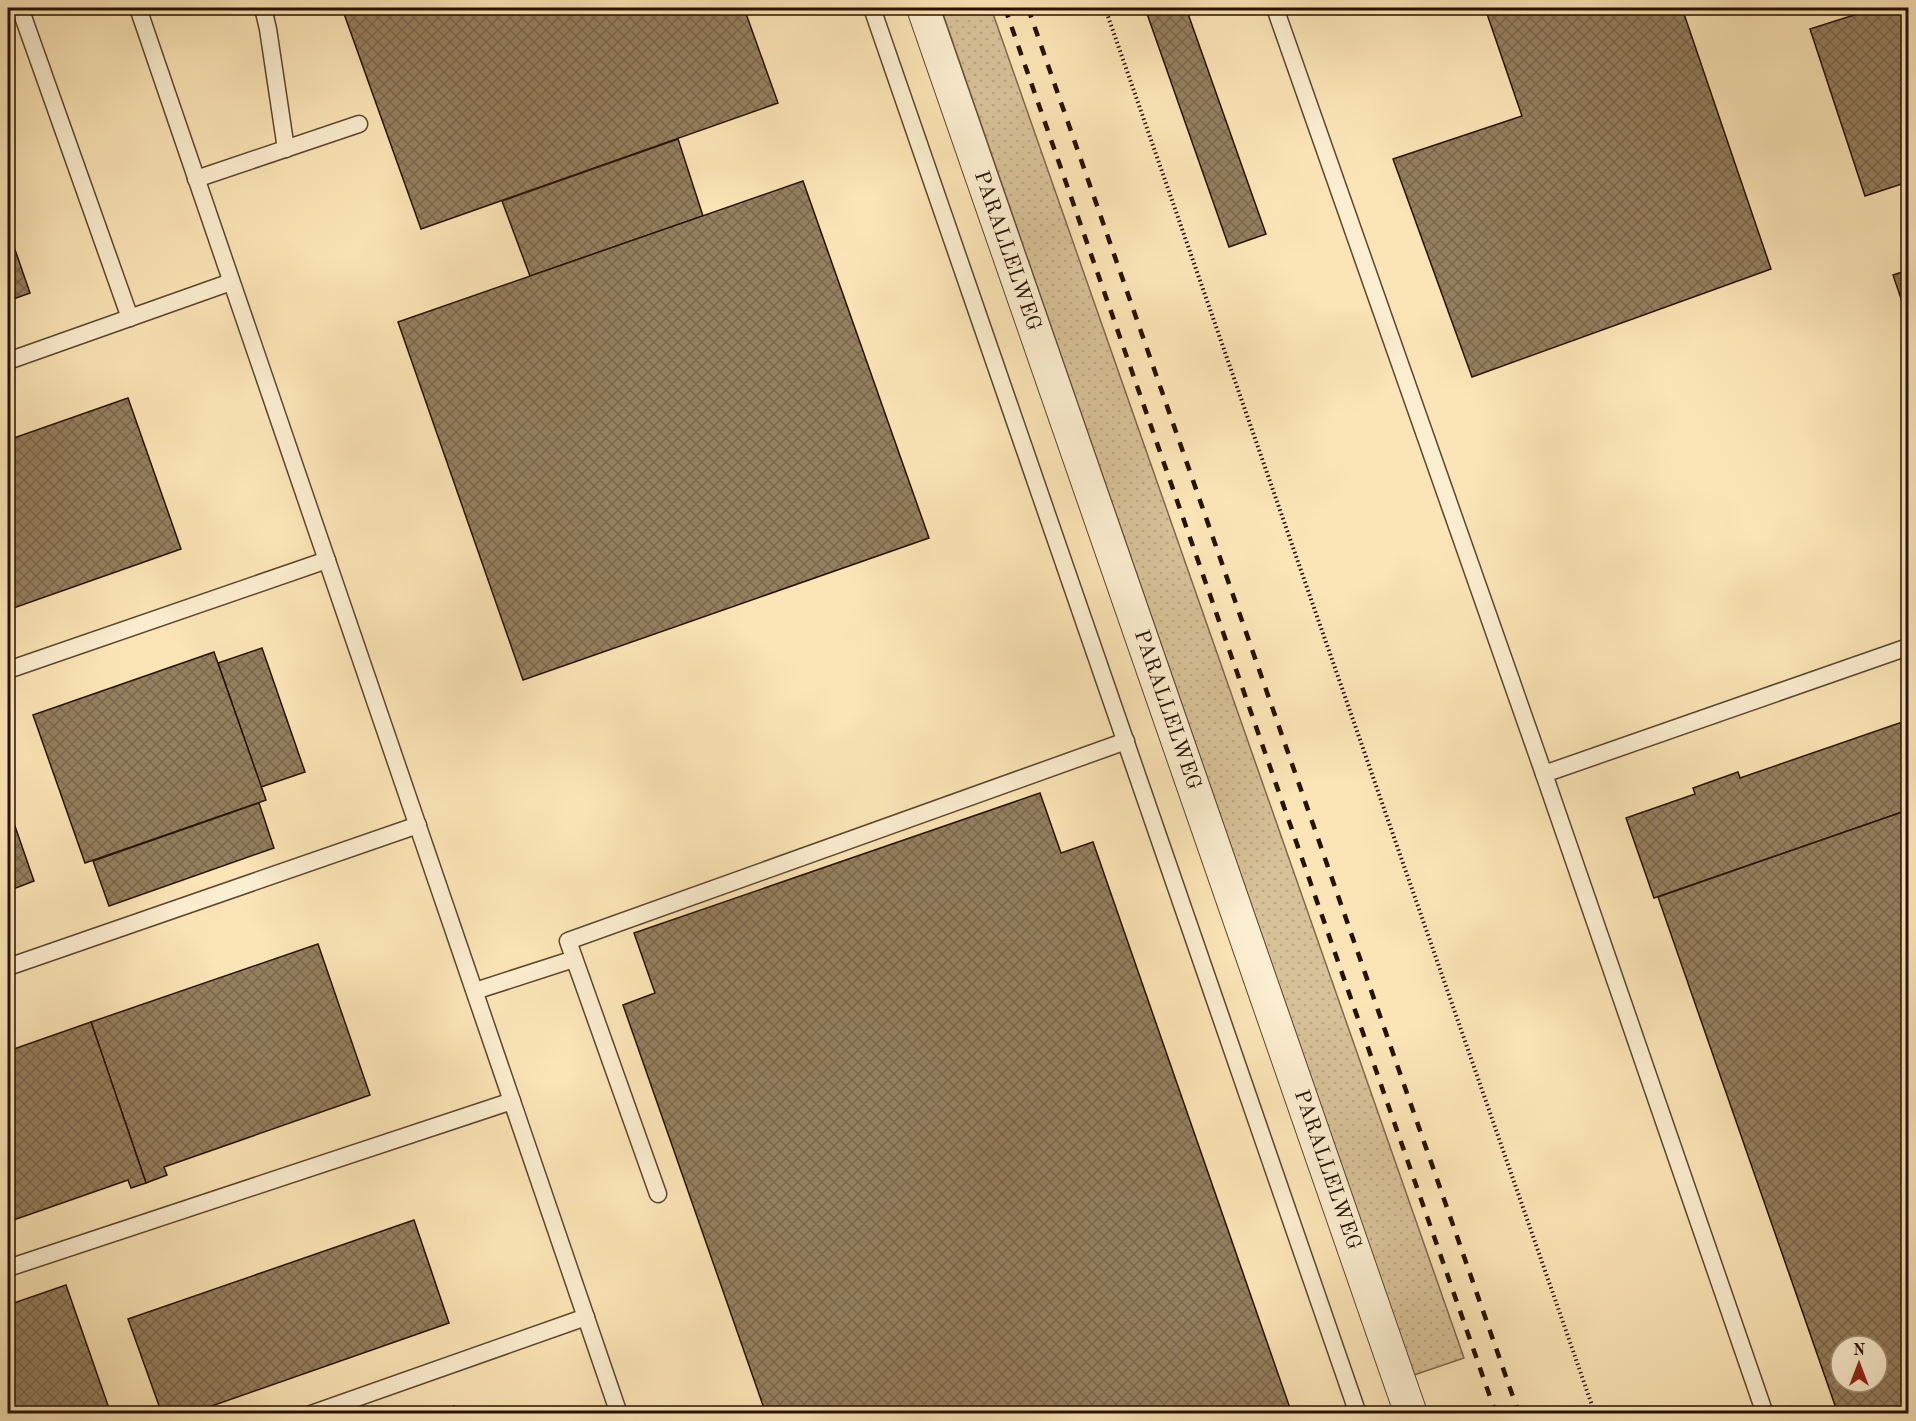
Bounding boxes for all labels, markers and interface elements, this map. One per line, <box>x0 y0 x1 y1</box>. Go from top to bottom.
street label: PARALLELWEG <box>970 168 1044 334</box>
street label: PARALLELWEG <box>1130 627 1204 793</box>
street label: PARALLELWEG <box>1290 1087 1364 1253</box>
north arrow <box>1829 1334 1889 1394</box>
text: N <box>1853 1343 1866 1359</box>

